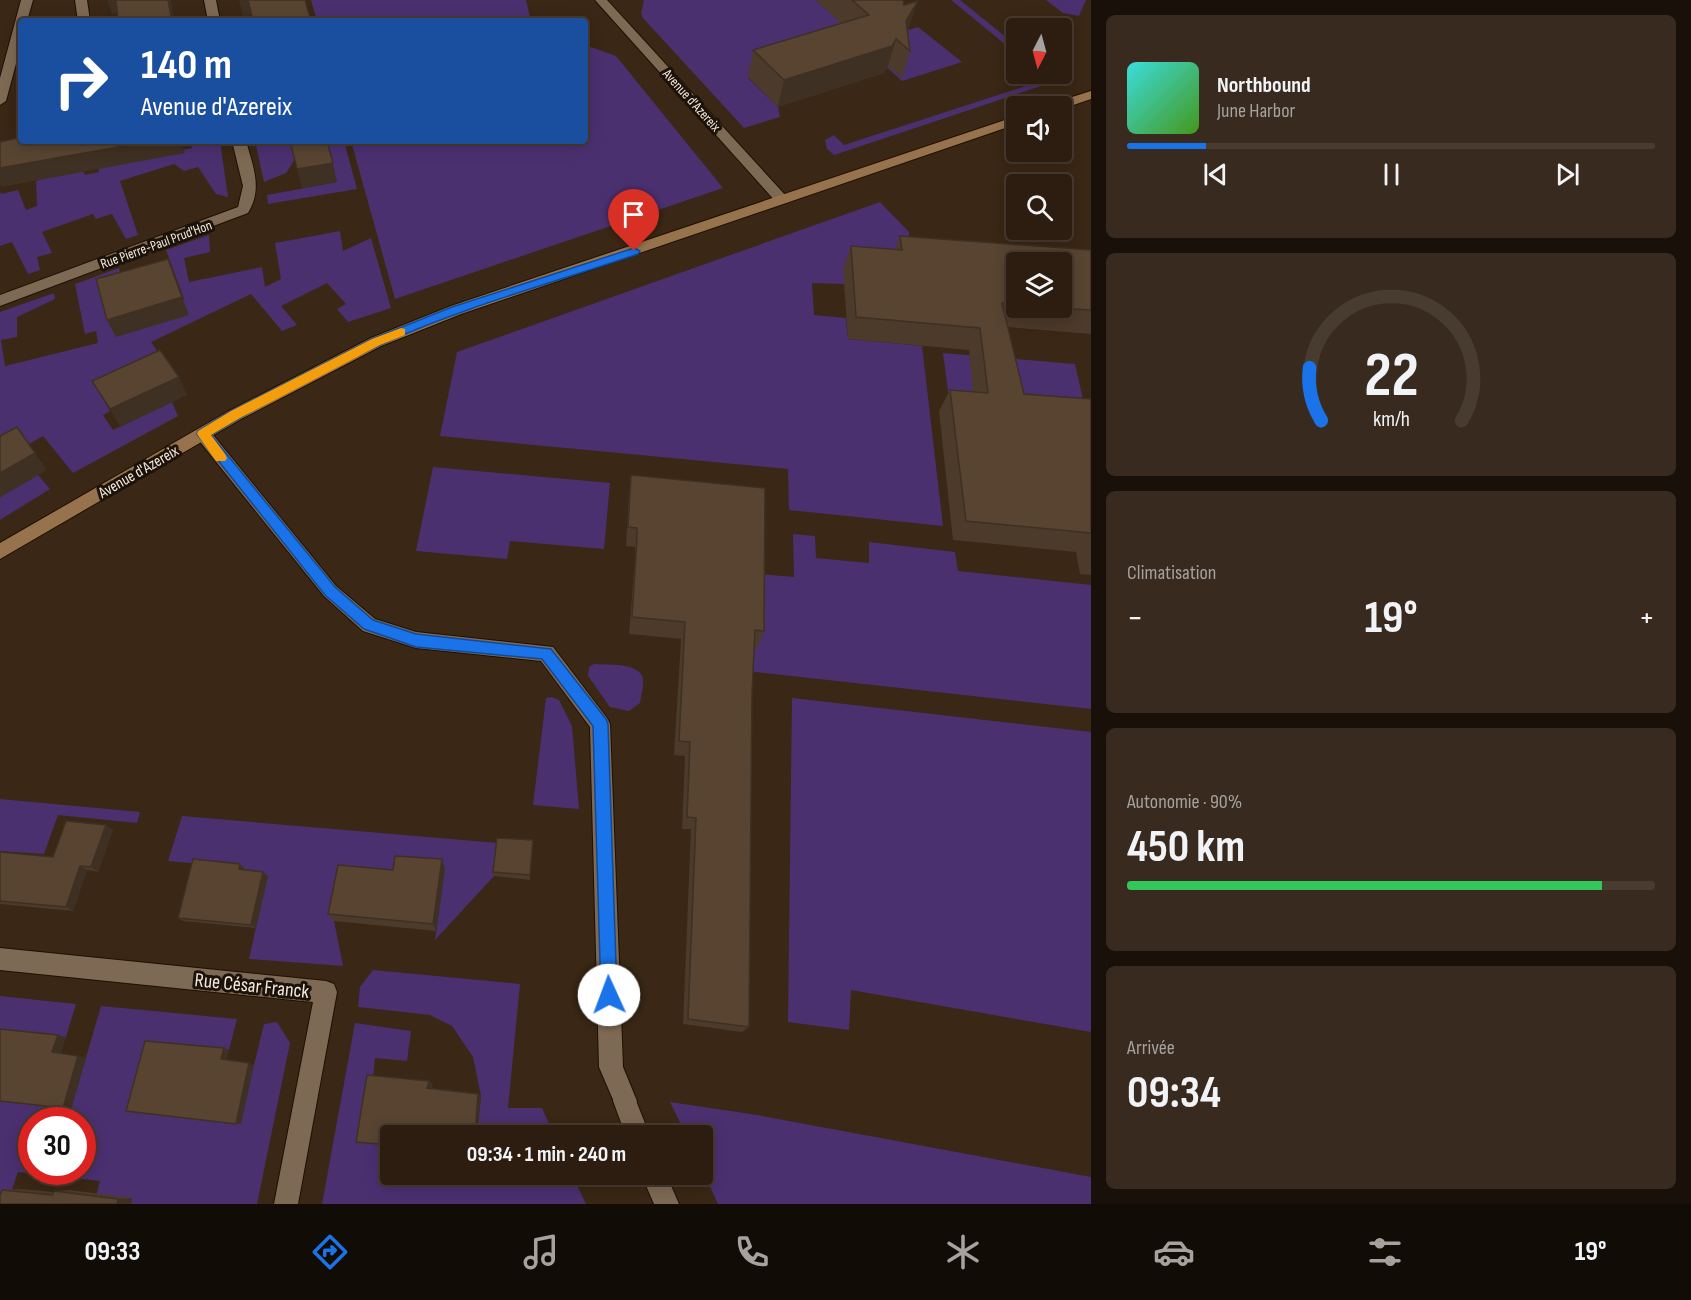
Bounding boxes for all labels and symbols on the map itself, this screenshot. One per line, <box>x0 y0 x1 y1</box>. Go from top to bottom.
north arrow <box>1006 18 1072 84</box>
street label: Avenue d'Azereix <box>658 65 725 136</box>
pin <box>608 189 659 251</box>
street label: Rue Pierre-Paul Prud'Hon <box>98 216 214 273</box>
street label: Avenue d'Azereix <box>94 442 182 503</box>
position arrow <box>577 963 641 1027</box>
street label: Rue César Franck <box>193 968 311 1004</box>
speed limit sign: 30 <box>18 1107 96 1185</box>

